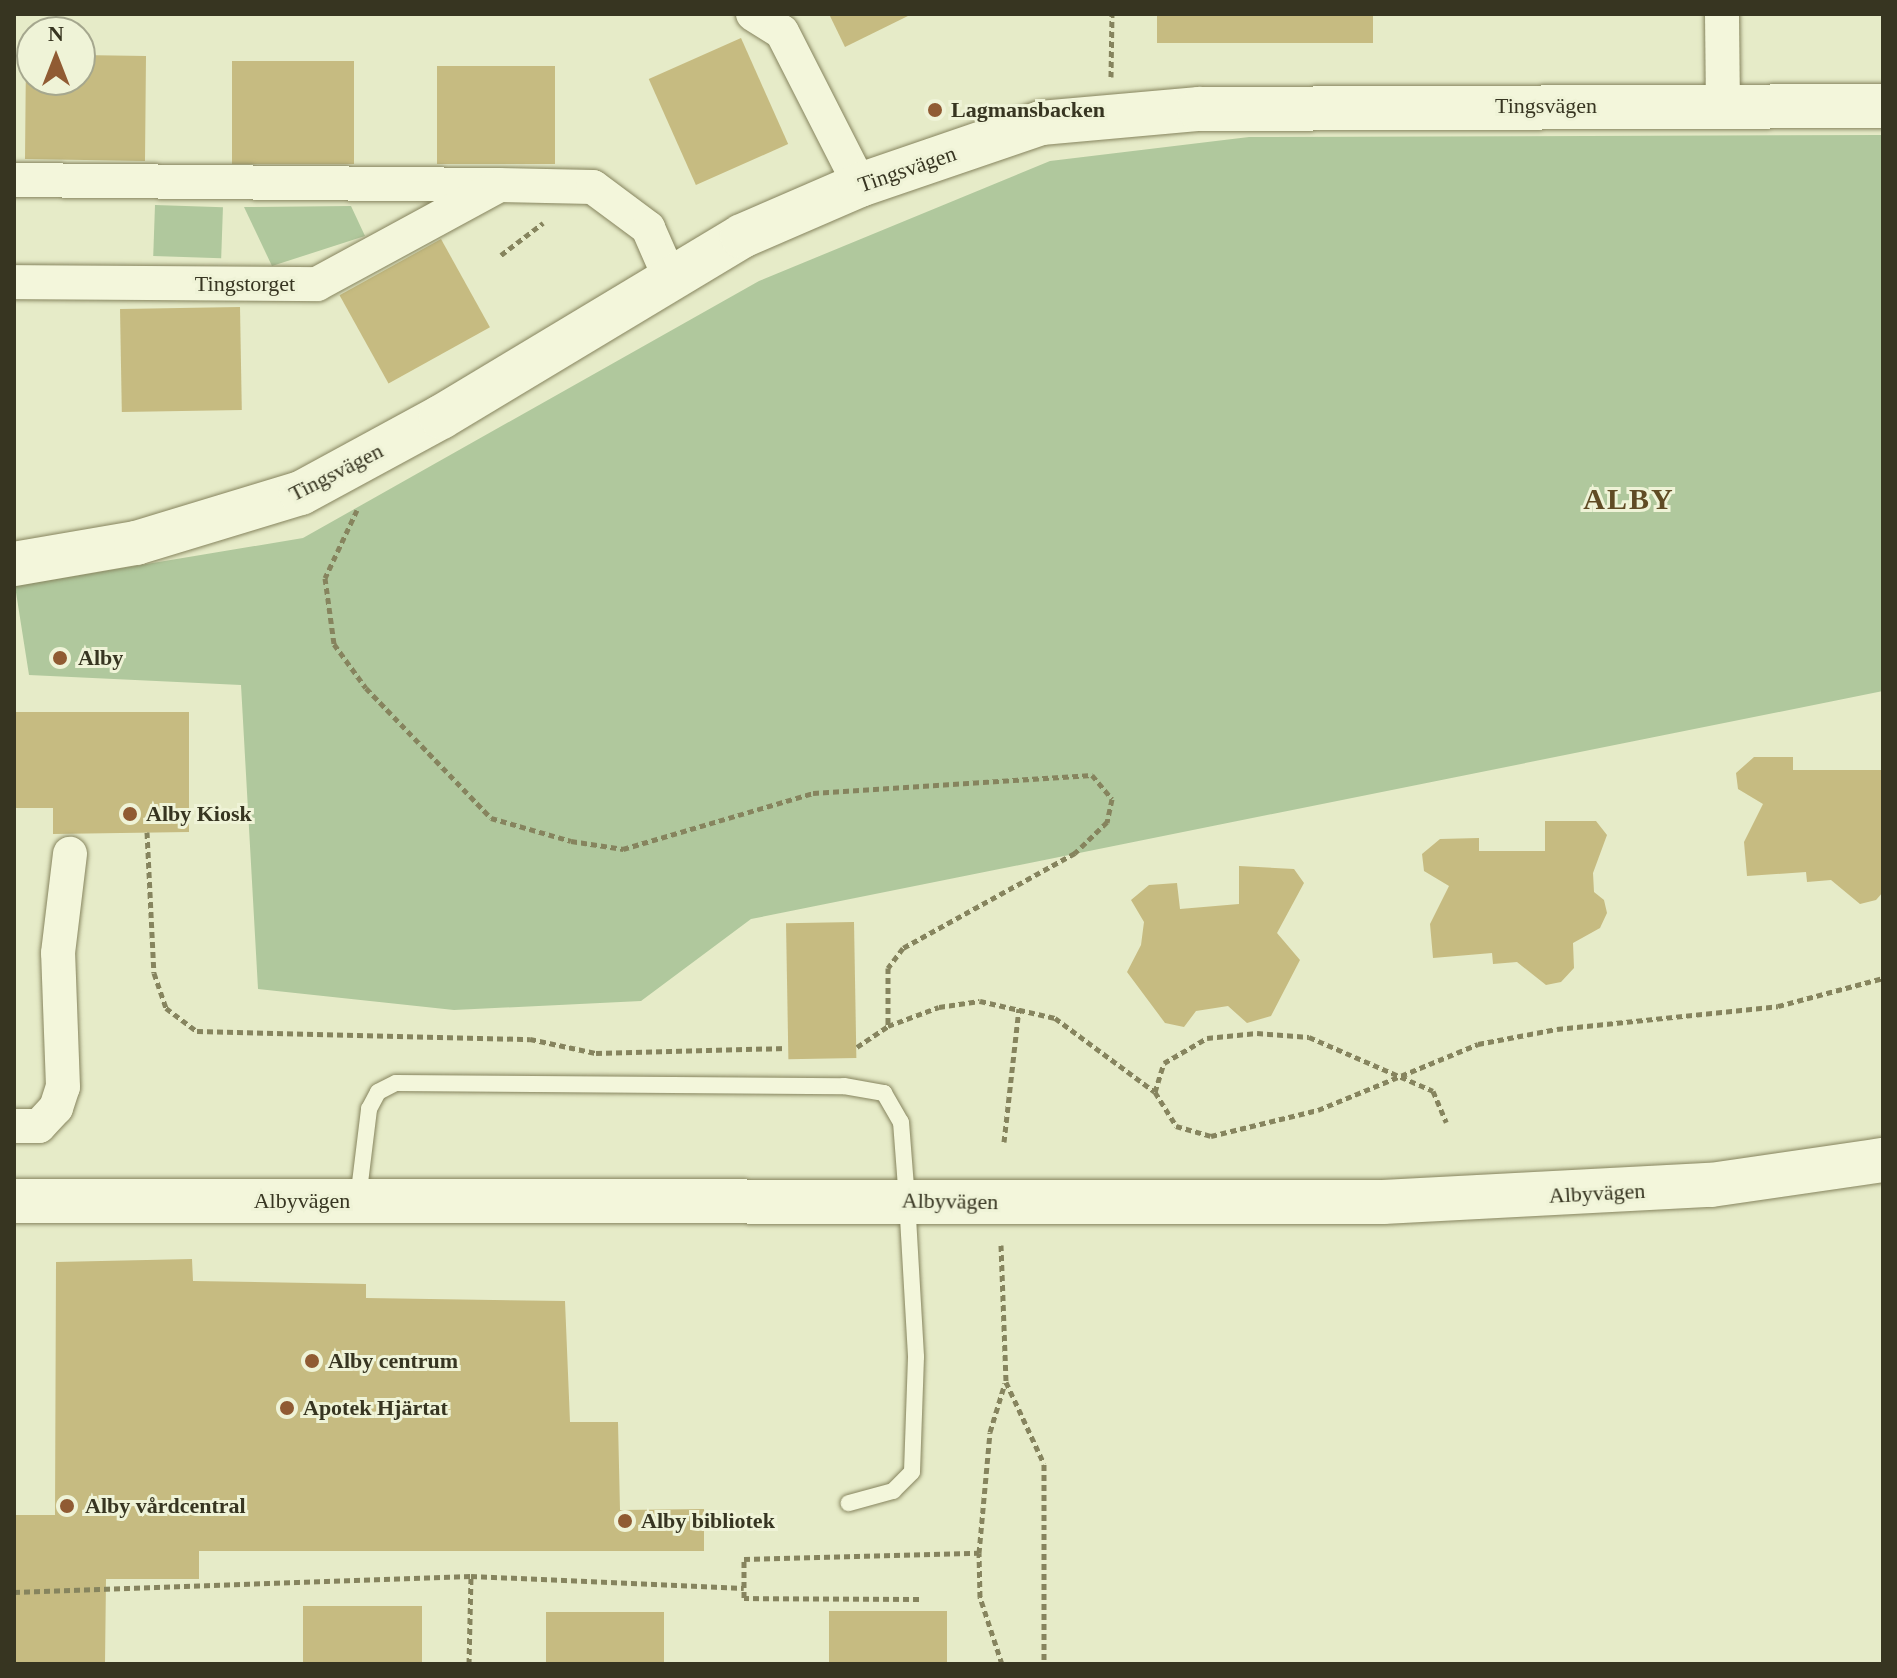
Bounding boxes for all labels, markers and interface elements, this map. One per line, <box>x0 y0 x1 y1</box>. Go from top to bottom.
north arrow <box>16 16 96 96</box>
text: N <box>48 21 64 46</box>
street label: Tingsvägen <box>1495 93 1597 119</box>
place label: Lagmansbacken <box>951 97 1105 123</box>
marker: Lagmansbacken <box>926 101 944 119</box>
street label: Tingsvägen <box>855 140 959 198</box>
street label: Tingstorget <box>195 271 295 297</box>
street label: Tingsvägen <box>285 437 387 507</box>
district label: ALBY <box>1583 481 1675 517</box>
place label: Alby <box>78 645 123 671</box>
marker: Alby <box>49 647 71 669</box>
place label: Alby Kiosk <box>146 801 252 827</box>
marker: Alby Kiosk <box>121 805 139 823</box>
street label: Albyvägen <box>1548 1177 1646 1209</box>
street label: Albyvägen <box>902 1187 998 1215</box>
street label: Albyvägen <box>254 1188 350 1214</box>
place label: Alby centrum <box>328 1348 458 1374</box>
marker: Alby centrum <box>303 1352 321 1370</box>
place label: Apotek Hjärtat <box>303 1395 448 1421</box>
marker: Apotek Hjärtat <box>278 1399 296 1417</box>
place label: Alby vårdcentral <box>85 1493 246 1519</box>
marker: Alby vårdcentral <box>56 1495 78 1517</box>
place label: Alby bibliotek <box>641 1508 775 1534</box>
marker: Alby bibliotek <box>616 1512 634 1530</box>

